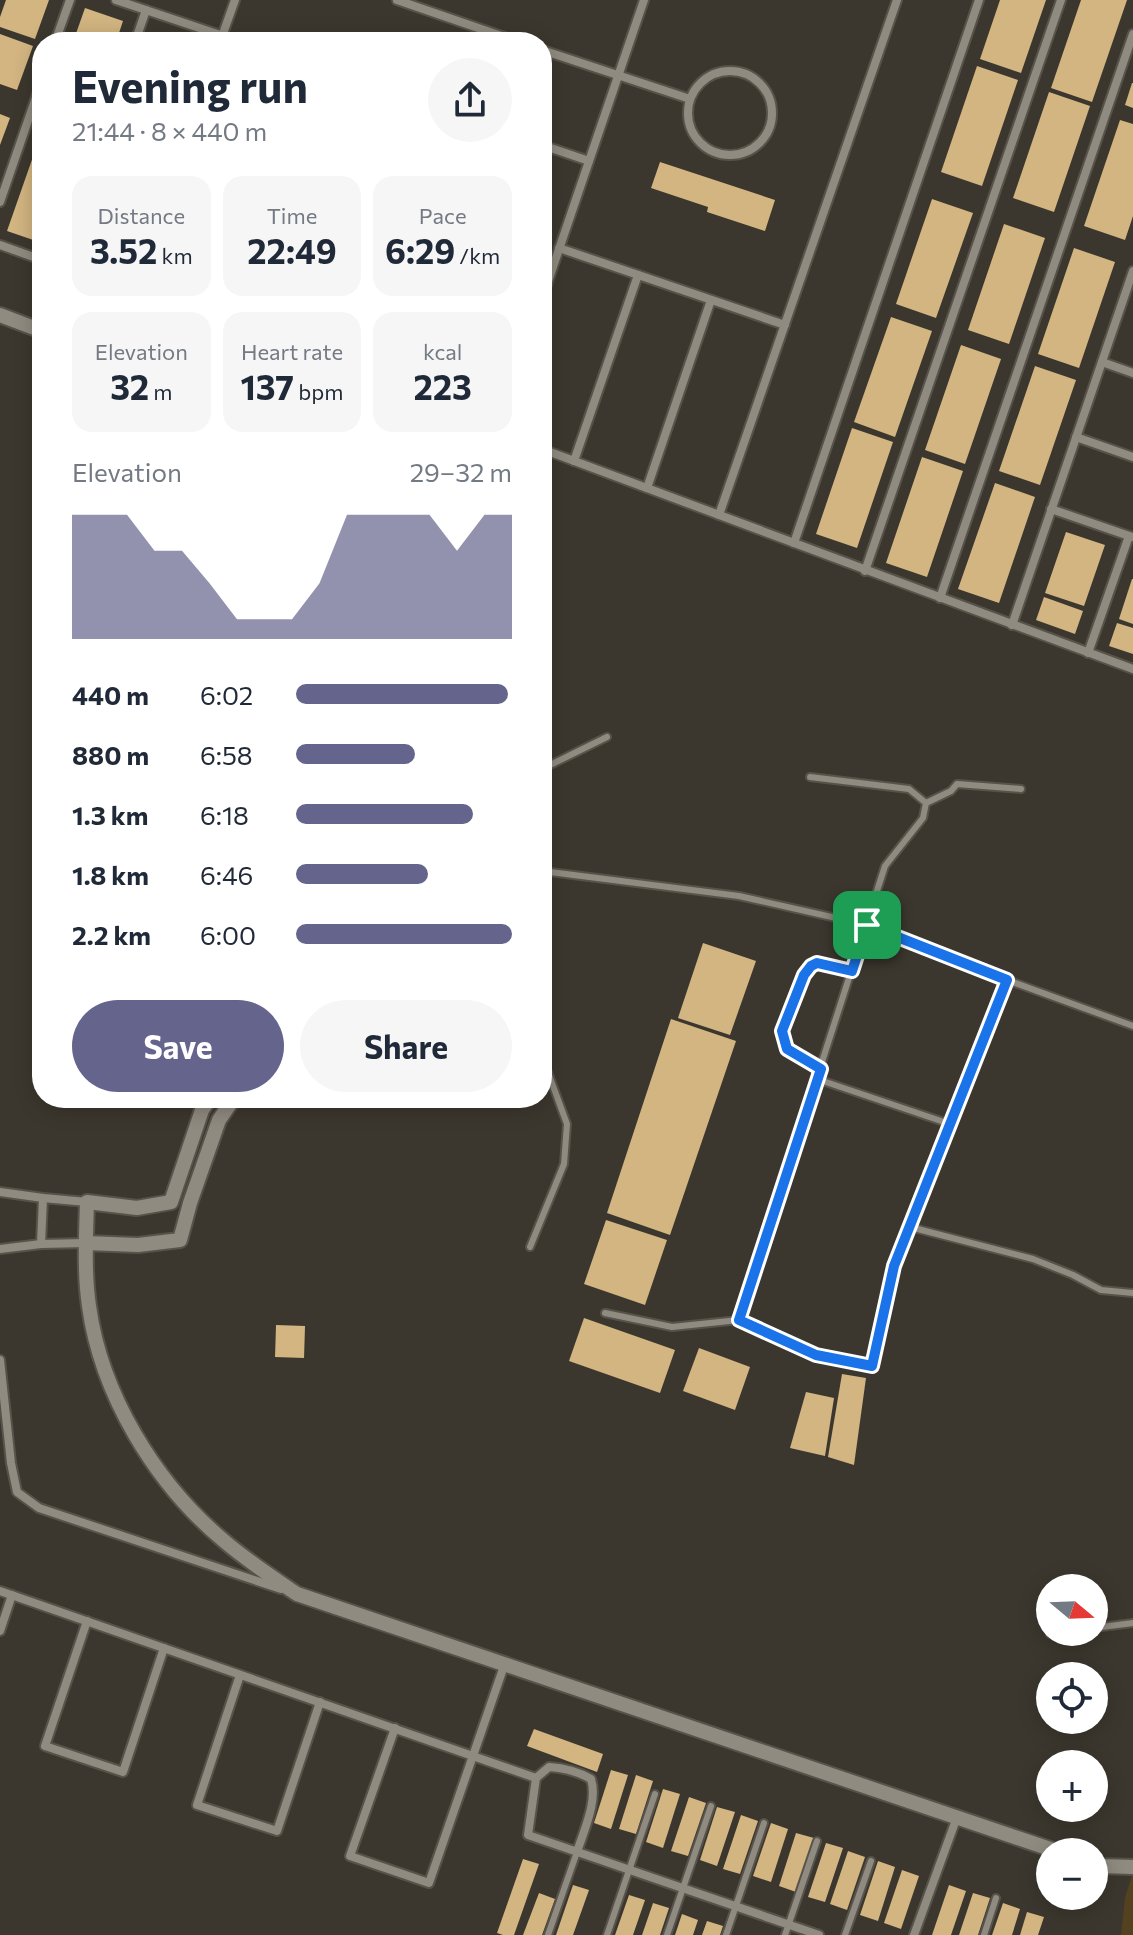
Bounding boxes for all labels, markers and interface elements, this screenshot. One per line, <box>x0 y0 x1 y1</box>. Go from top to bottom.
text: Evening run <box>72 58 308 112</box>
button: share <box>428 58 512 142</box>
text: 21:44 · 8 × 440 m <box>72 115 267 146</box>
text: Distance <box>98 202 185 229</box>
text: Time <box>267 202 317 229</box>
text: Pace <box>419 202 467 229</box>
text: 3.52 <box>90 229 157 271</box>
text: 22:49 <box>247 229 337 271</box>
text: 6:29 <box>385 229 455 271</box>
text: km <box>157 242 193 269</box>
text: /km <box>455 242 500 269</box>
text: Elevation <box>95 338 188 365</box>
text: Heart rate <box>241 338 343 365</box>
text: kcal <box>423 338 462 365</box>
text: 32 <box>110 365 149 407</box>
text: 137 <box>240 365 294 407</box>
text: 223 <box>413 365 472 407</box>
text: m <box>149 378 173 405</box>
text: bpm <box>294 378 343 405</box>
text: Elevation <box>72 456 182 487</box>
text: 29–32 m <box>410 456 512 487</box>
text: 440 m <box>72 679 149 710</box>
text: 6:02 <box>200 679 253 710</box>
text: 880 m <box>72 739 149 770</box>
text: 6:58 <box>200 739 253 770</box>
text: 1.3 km <box>72 799 148 830</box>
text: 6:18 <box>200 799 249 830</box>
text: 1.8 km <box>72 859 149 890</box>
text: 6:46 <box>200 859 253 890</box>
pin <box>833 891 901 959</box>
icon: arrive <box>845 903 889 947</box>
text: 2.2 km <box>72 919 151 950</box>
text: 6:00 <box>200 919 256 950</box>
button: Save <box>72 1000 284 1092</box>
button: Share <box>300 1000 512 1092</box>
north arrow <box>1036 1574 1108 1646</box>
map controls <box>1036 1574 1108 1910</box>
button: locate <box>1036 1662 1108 1734</box>
button: + <box>1036 1750 1108 1822</box>
button: − <box>1036 1838 1108 1910</box>

